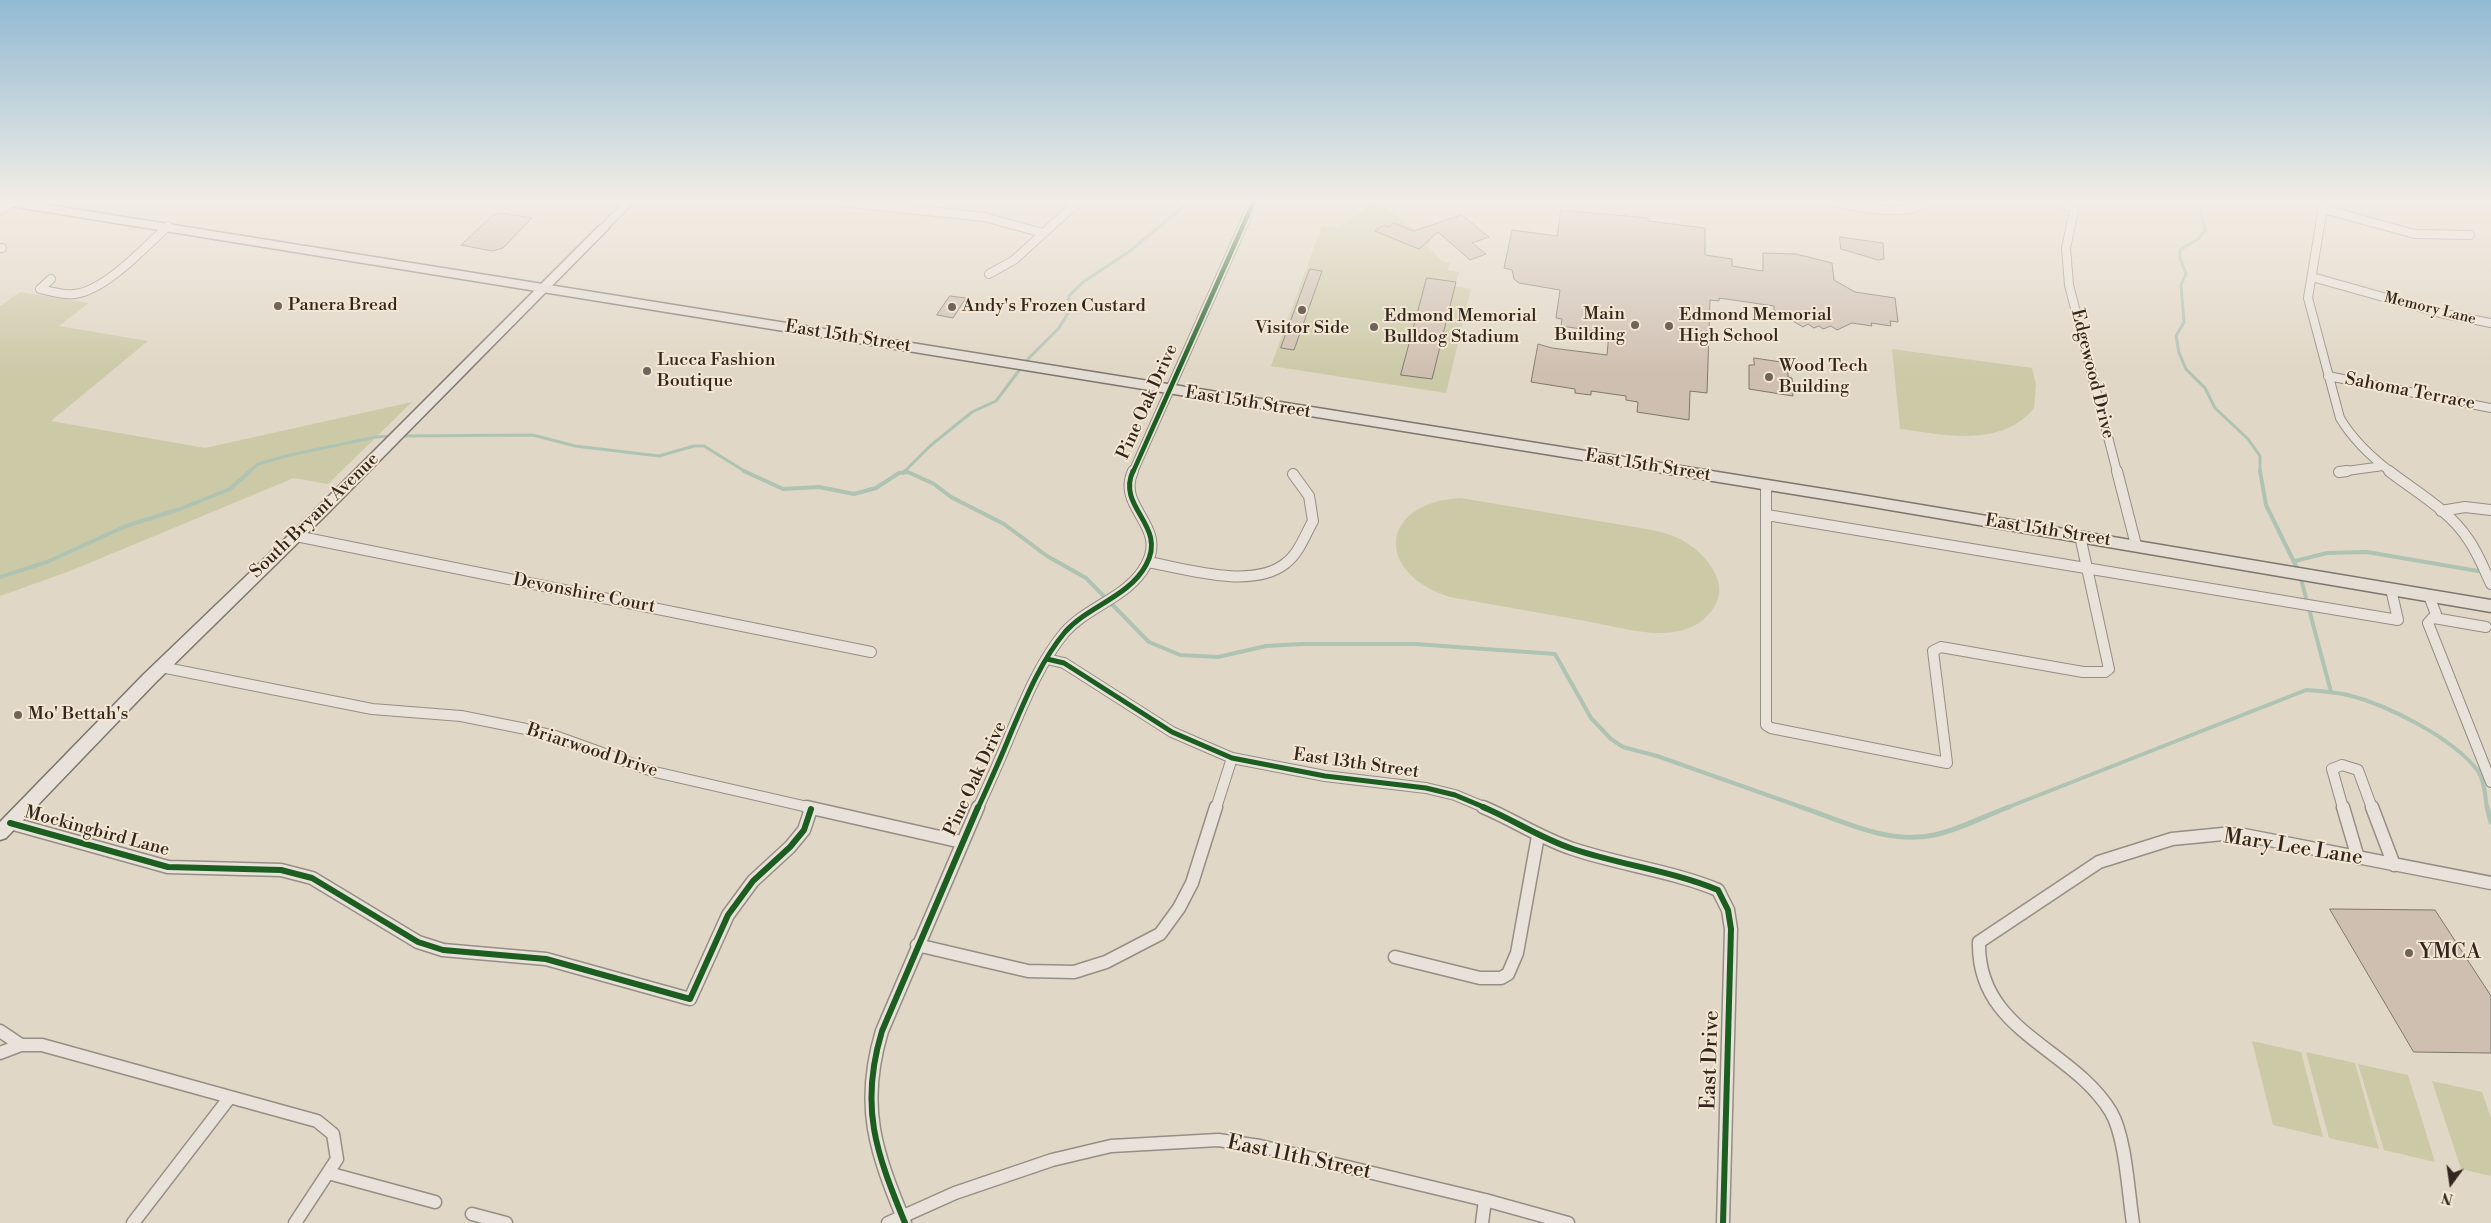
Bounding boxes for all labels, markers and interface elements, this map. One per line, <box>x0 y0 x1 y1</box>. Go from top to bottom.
street label: Memory Lane <box>2382 289 2478 329</box>
place label: Panera Bread <box>288 295 398 317</box>
place label: Andy's Frozen Custard <box>962 296 1146 318</box>
marker: Panera Bread <box>272 300 284 312</box>
marker: Andy's Frozen Custard <box>946 301 958 313</box>
marker: Visitor Side <box>1296 304 1308 316</box>
place label: Main Building <box>1555 304 1625 346</box>
place label: Edmond Memorial High School <box>1679 305 1832 348</box>
place label: Edmond Memorial Bulldog Stadium <box>1384 306 1537 348</box>
street label: Edgewood Drive <box>2065 307 2119 441</box>
street label: East 15th Street <box>783 316 913 358</box>
place label: Visitor Side <box>1255 318 1349 340</box>
marker: Main Building <box>1629 319 1641 331</box>
marker: Edmond Memorial High School <box>1663 320 1675 332</box>
marker: Edmond Memorial Bulldog Stadium <box>1368 321 1380 333</box>
street label: Pine Oak Drive <box>1113 341 1183 463</box>
place label: Lucca Fashion Boutique <box>657 350 775 392</box>
place label: Wood Tech Building <box>1779 356 1868 398</box>
marker: Lucca Fashion Boutique <box>641 365 653 377</box>
street label: Sahoma Terrace <box>2343 369 2477 415</box>
marker: Wood Tech Building <box>1763 371 1775 383</box>
street label: East 15th Street <box>1183 382 1313 424</box>
street label: East 15th Street <box>1583 445 1713 487</box>
street label: South Bryant Avenue <box>246 449 384 583</box>
street label: East 15th Street <box>1983 510 2113 552</box>
street label: Devonshire Court <box>511 570 657 618</box>
place label: Mo' Bettah's <box>28 704 128 726</box>
marker: Mo' Bettah's <box>12 709 24 721</box>
street label: Pine Oak Drive <box>940 718 1012 840</box>
street label: Briarwood Drive <box>524 720 660 782</box>
street label: East 13th Street <box>1291 744 1421 784</box>
street label: Mockingbird Lane <box>22 802 172 862</box>
street label: Mary Lee Lane <box>2222 825 2364 871</box>
place label: YMCA <box>2419 940 2481 966</box>
marker: YMCA <box>2403 947 2415 959</box>
street label: East Drive <box>1697 1010 1725 1110</box>
street label: East 11th Street <box>1225 1130 1373 1186</box>
north arrow <box>2426 1158 2476 1208</box>
text: N <box>2440 1187 2455 1208</box>

